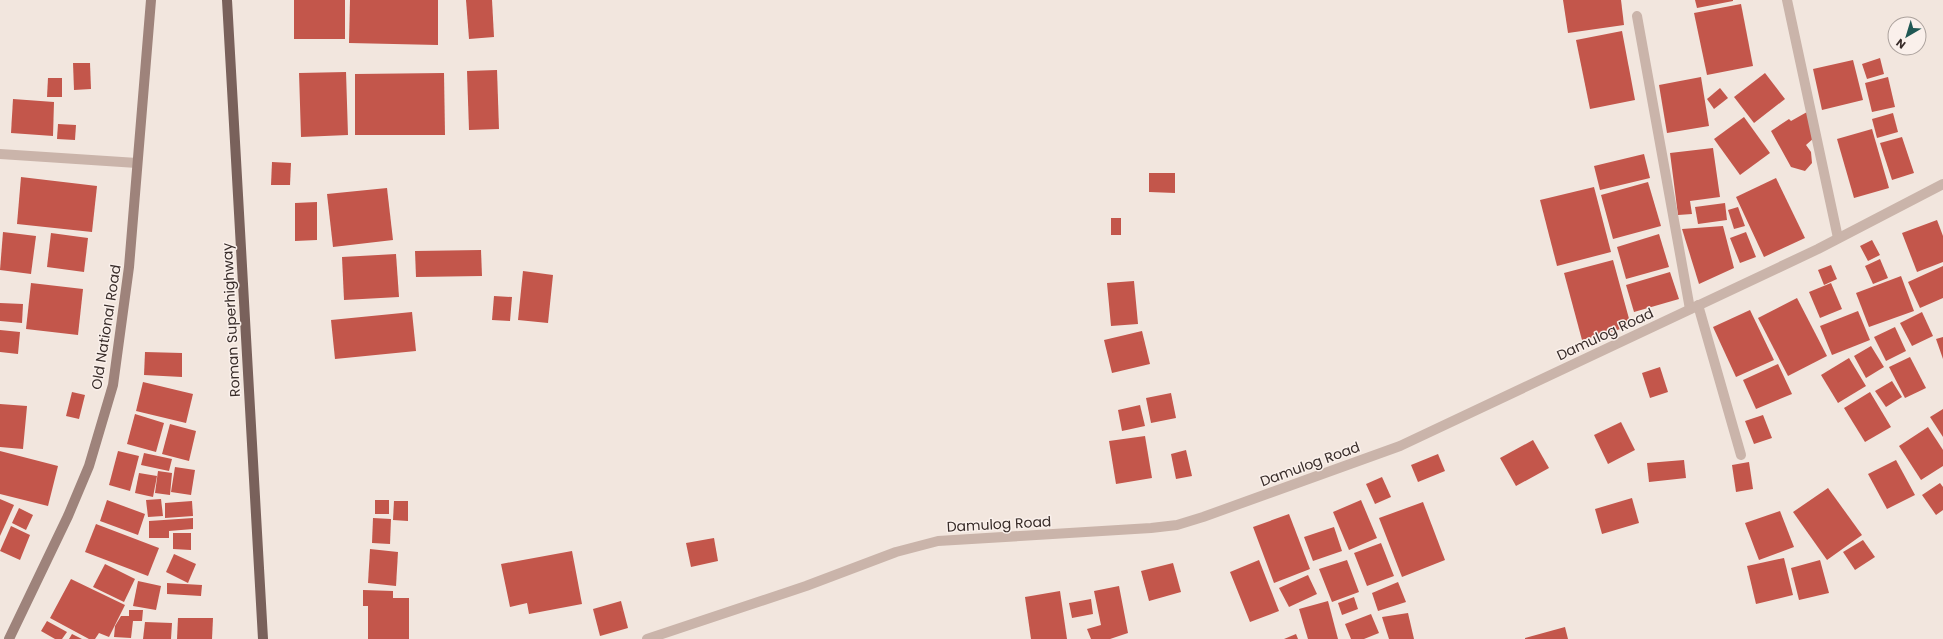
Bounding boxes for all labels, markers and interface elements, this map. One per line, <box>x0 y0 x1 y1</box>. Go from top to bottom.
north arrow <box>1887 16 1927 56</box>
text: N <box>1893 35 1909 53</box>
street label: Roman Superhighway <box>217 242 245 398</box>
street label: Old National Road <box>86 263 126 391</box>
street label: Damulog Road <box>1553 303 1657 365</box>
street label: Damulog Road <box>1257 437 1363 491</box>
street label: Damulog Road <box>946 511 1052 537</box>

